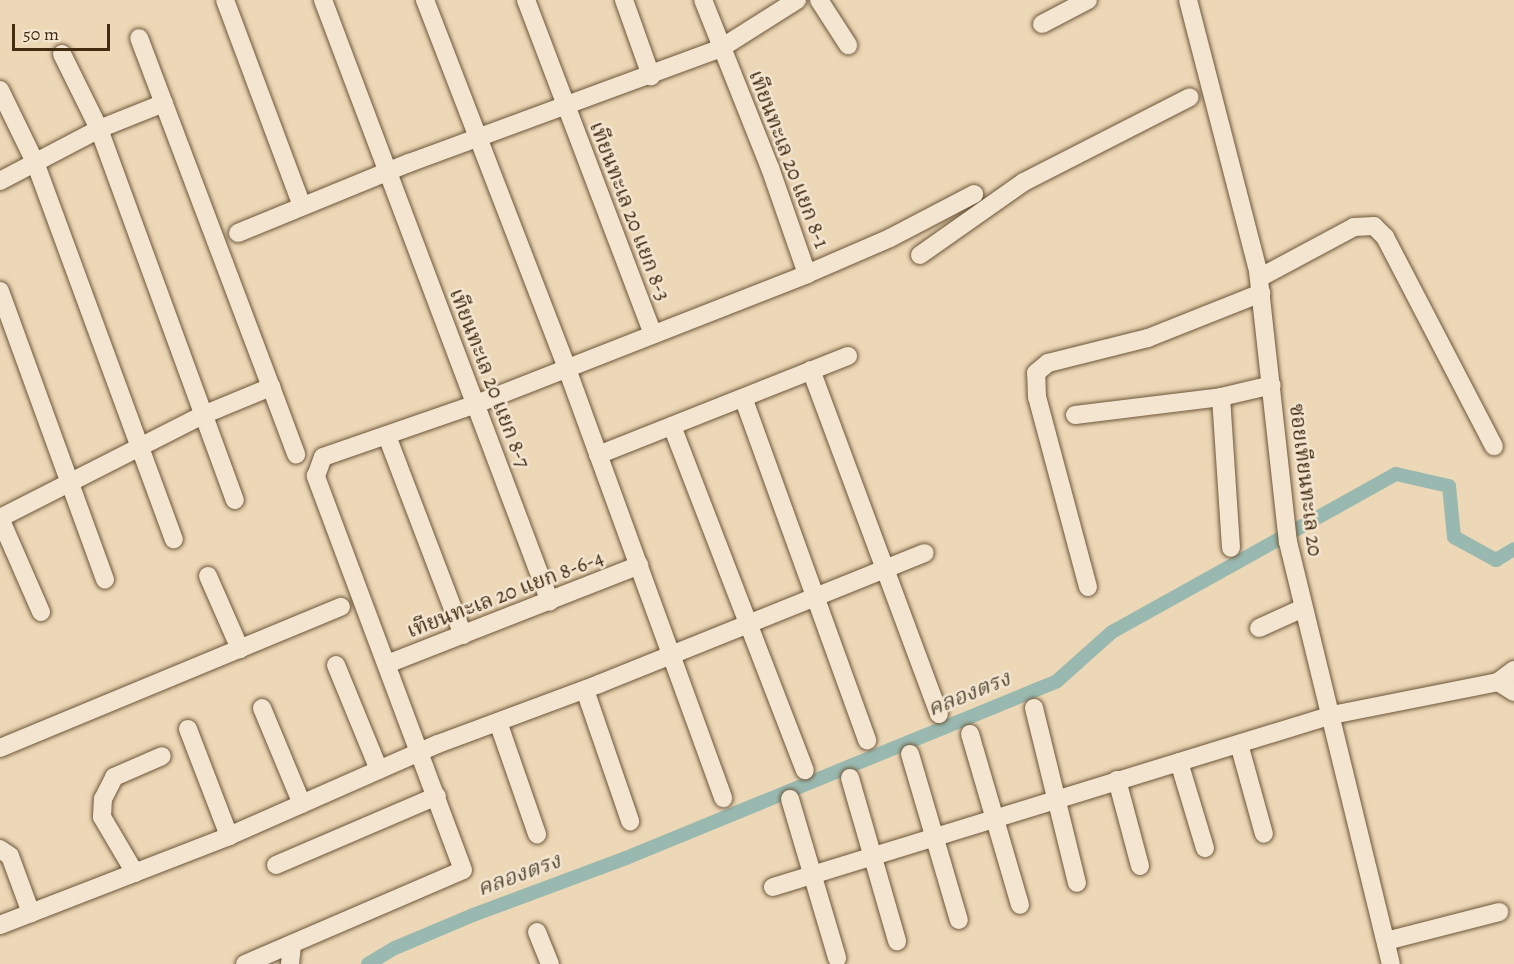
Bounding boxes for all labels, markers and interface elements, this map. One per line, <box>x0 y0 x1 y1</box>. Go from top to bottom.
scale bar <box>15 12 112 50</box>
text: 50 m <box>23 22 59 46</box>
street label: เทียนทะเล 20 แยก 8-1 <box>743 66 835 252</box>
street label: เทียนทะเล 20 แยก 8-3 <box>584 118 676 304</box>
street label: เทียนทะเล 20 แยก 8-7 <box>444 285 536 471</box>
street label: ซอยเทียนทะเล 20 <box>1284 402 1328 558</box>
street label: เทียนทะเล 20 แยก 8-6-4 <box>403 545 607 643</box>
water label: คลองตรง <box>924 665 1014 723</box>
water label: คลองตรง <box>474 848 564 902</box>

